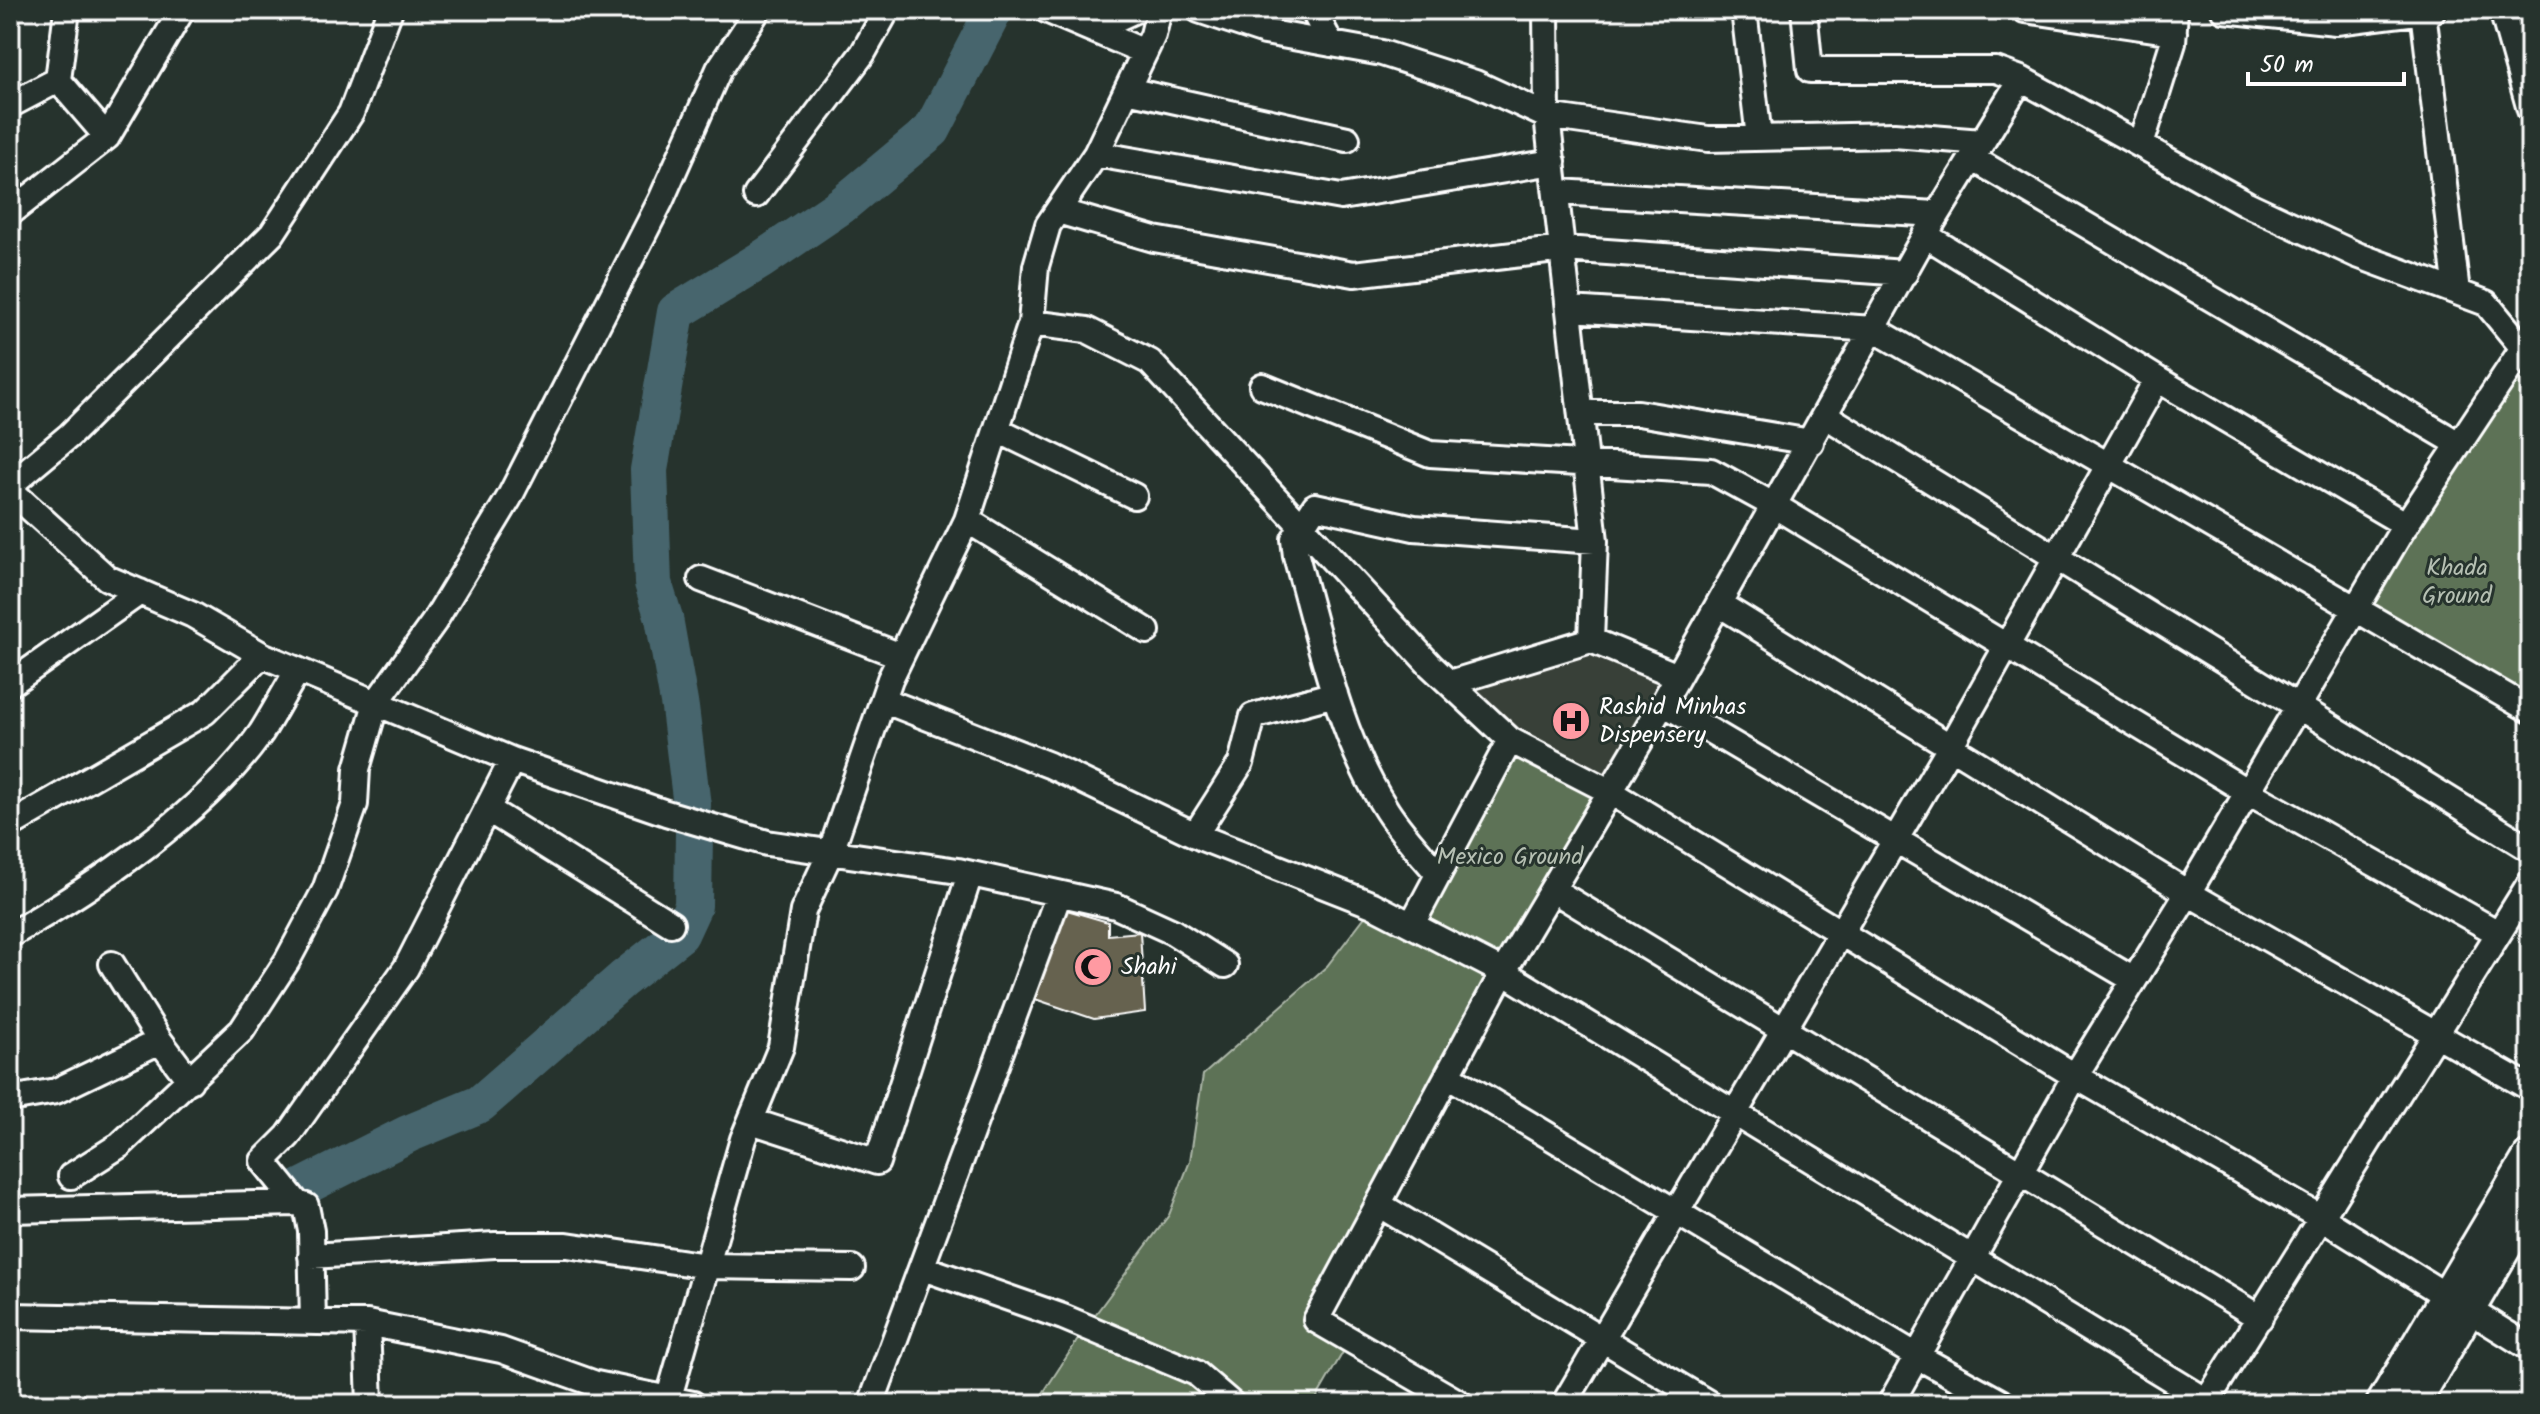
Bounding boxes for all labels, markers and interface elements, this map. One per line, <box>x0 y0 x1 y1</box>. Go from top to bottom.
scale bar <box>2248 36 2404 86</box>
text: 50 m <box>2260 46 2314 85</box>
park label: Khada Ground <box>2422 549 2493 616</box>
place label: Rashid Minhas Dispensery <box>1599 688 1746 755</box>
hospital icon: Rashid Minhas Dispensery <box>1550 700 1592 742</box>
park label: Mexico Ground <box>1437 838 1584 877</box>
mosque icon: Shahi <box>1072 946 1114 988</box>
place label: Shahi <box>1121 948 1178 987</box>

